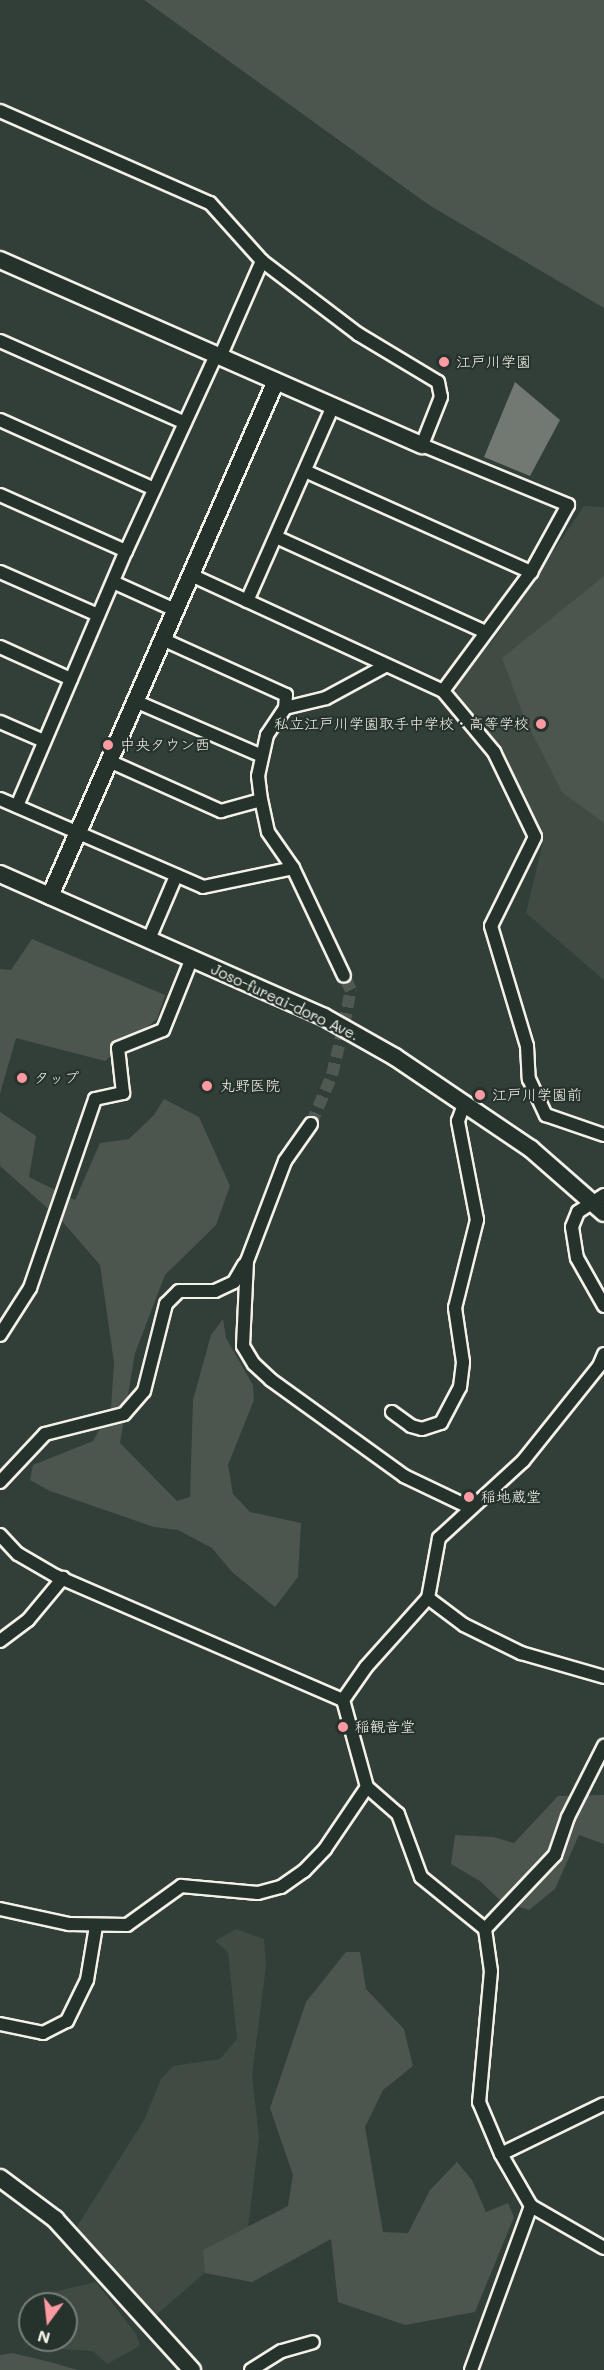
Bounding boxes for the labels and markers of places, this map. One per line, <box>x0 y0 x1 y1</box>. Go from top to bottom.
place label: 江戸川学園 <box>456 353 531 371</box>
marker: 江戸川学園 <box>437 355 451 369</box>
place label: 私立江戸川学園取手中学校・高等学校 <box>274 715 529 733</box>
marker: 私立江戸川学園取手中学校・高等学校 <box>534 717 548 731</box>
place label: 中央タウン西 <box>120 736 210 754</box>
marker: 中央タウン西 <box>101 738 115 752</box>
place label: タップ <box>34 1069 79 1087</box>
marker: タップ <box>15 1071 29 1085</box>
marker: 丸野医院 <box>198 1077 216 1095</box>
place label: 丸野医院 <box>220 1077 280 1095</box>
place label: 江戸川学園前 <box>492 1086 582 1104</box>
marker: 江戸川学園前 <box>473 1088 487 1102</box>
place label: 稲地蔵堂 <box>481 1488 541 1506</box>
marker: 稲地蔵堂 <box>462 1490 476 1504</box>
place label: 稲観音堂 <box>355 1718 415 1736</box>
marker: 稲観音堂 <box>336 1720 350 1734</box>

